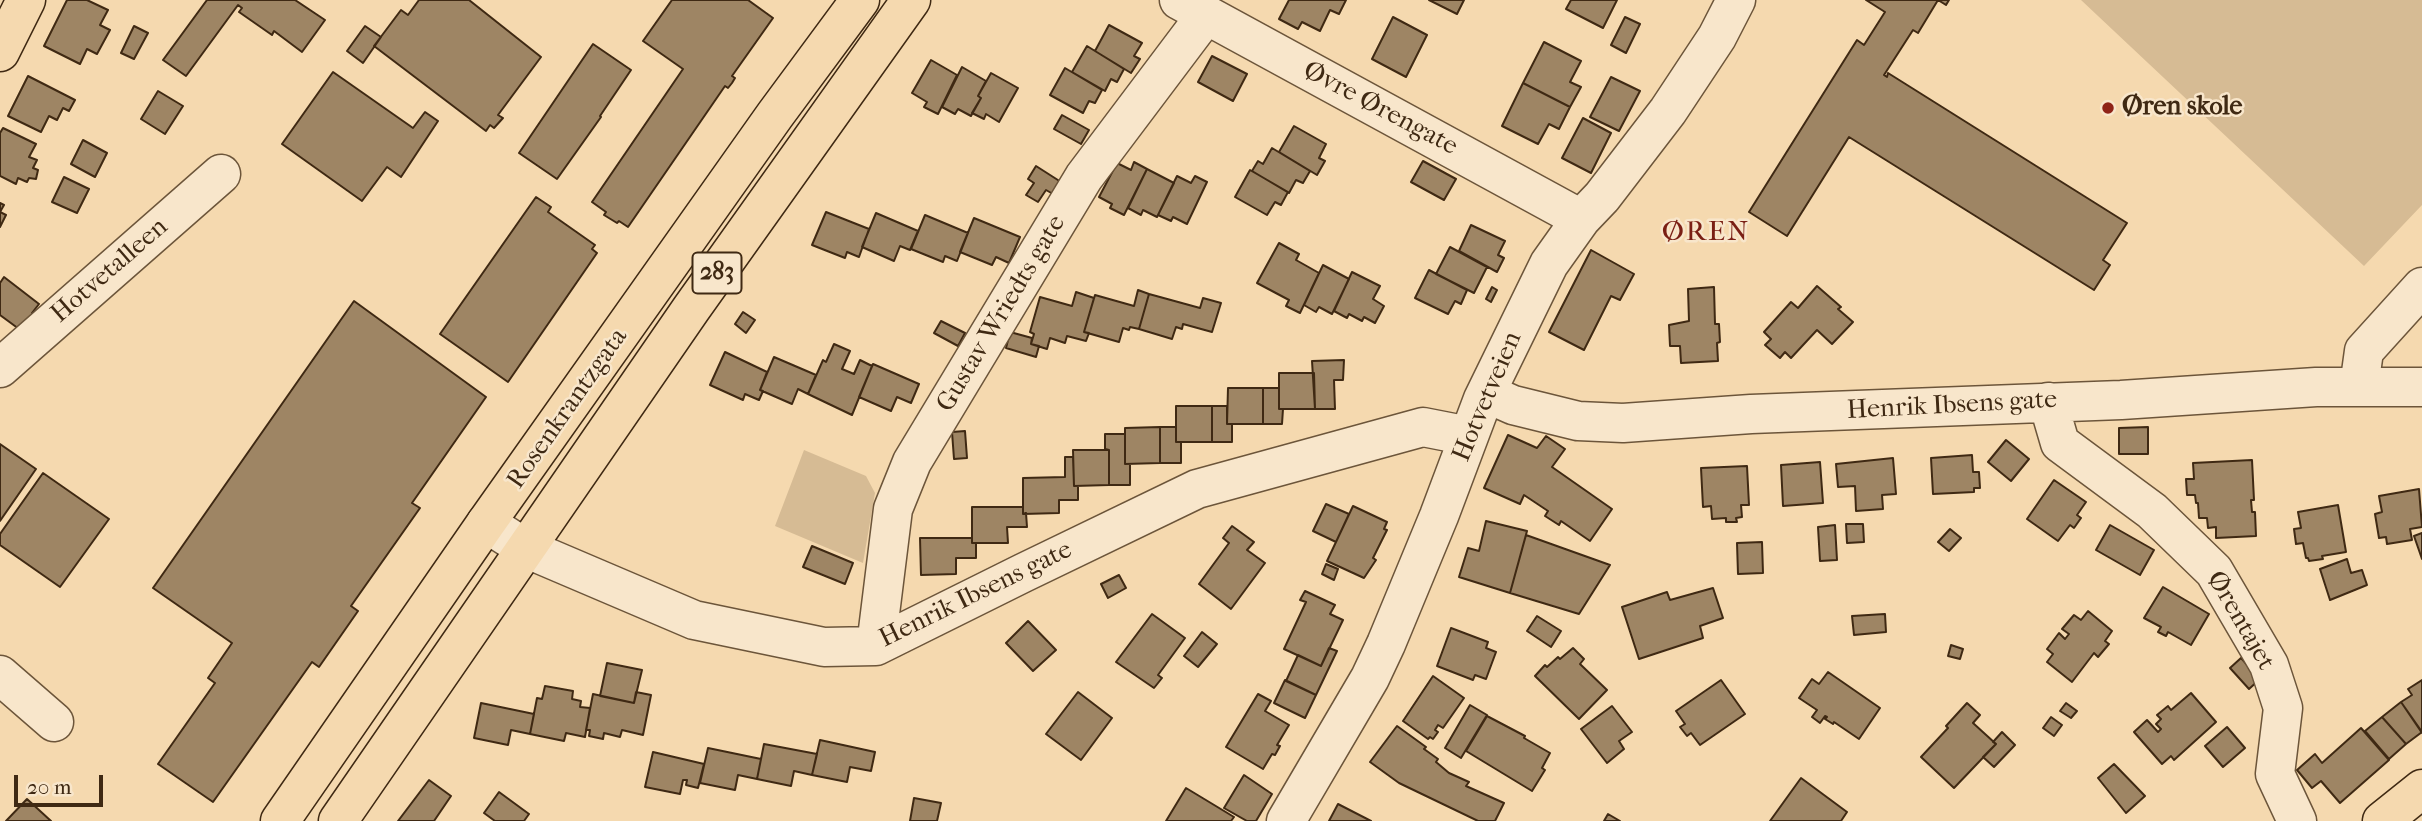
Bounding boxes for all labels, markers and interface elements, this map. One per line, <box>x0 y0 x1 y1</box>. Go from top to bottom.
street label: Øvre Ørengate <box>1297 55 1463 163</box>
place label: Øren skole <box>2122 92 2242 124</box>
marker: Øren skole <box>2100 100 2116 116</box>
street label: Gustav Wriedts gate <box>931 210 1073 418</box>
street label: Hotvetalleen <box>45 212 175 330</box>
district label: ØREN <box>1662 216 1750 250</box>
road number: 283 <box>692 252 742 294</box>
street label: Rosenkrantzgata <box>501 323 635 495</box>
street label: Hotvetveien <box>1447 327 1529 467</box>
street label: Henrik Ibsens gate <box>1846 385 2058 427</box>
street label: Henrik Ibsens gate <box>875 535 1077 655</box>
street label: Ørentajet <box>2199 566 2281 676</box>
scale bar <box>18 762 107 806</box>
text: 20 m <box>27 775 71 799</box>

